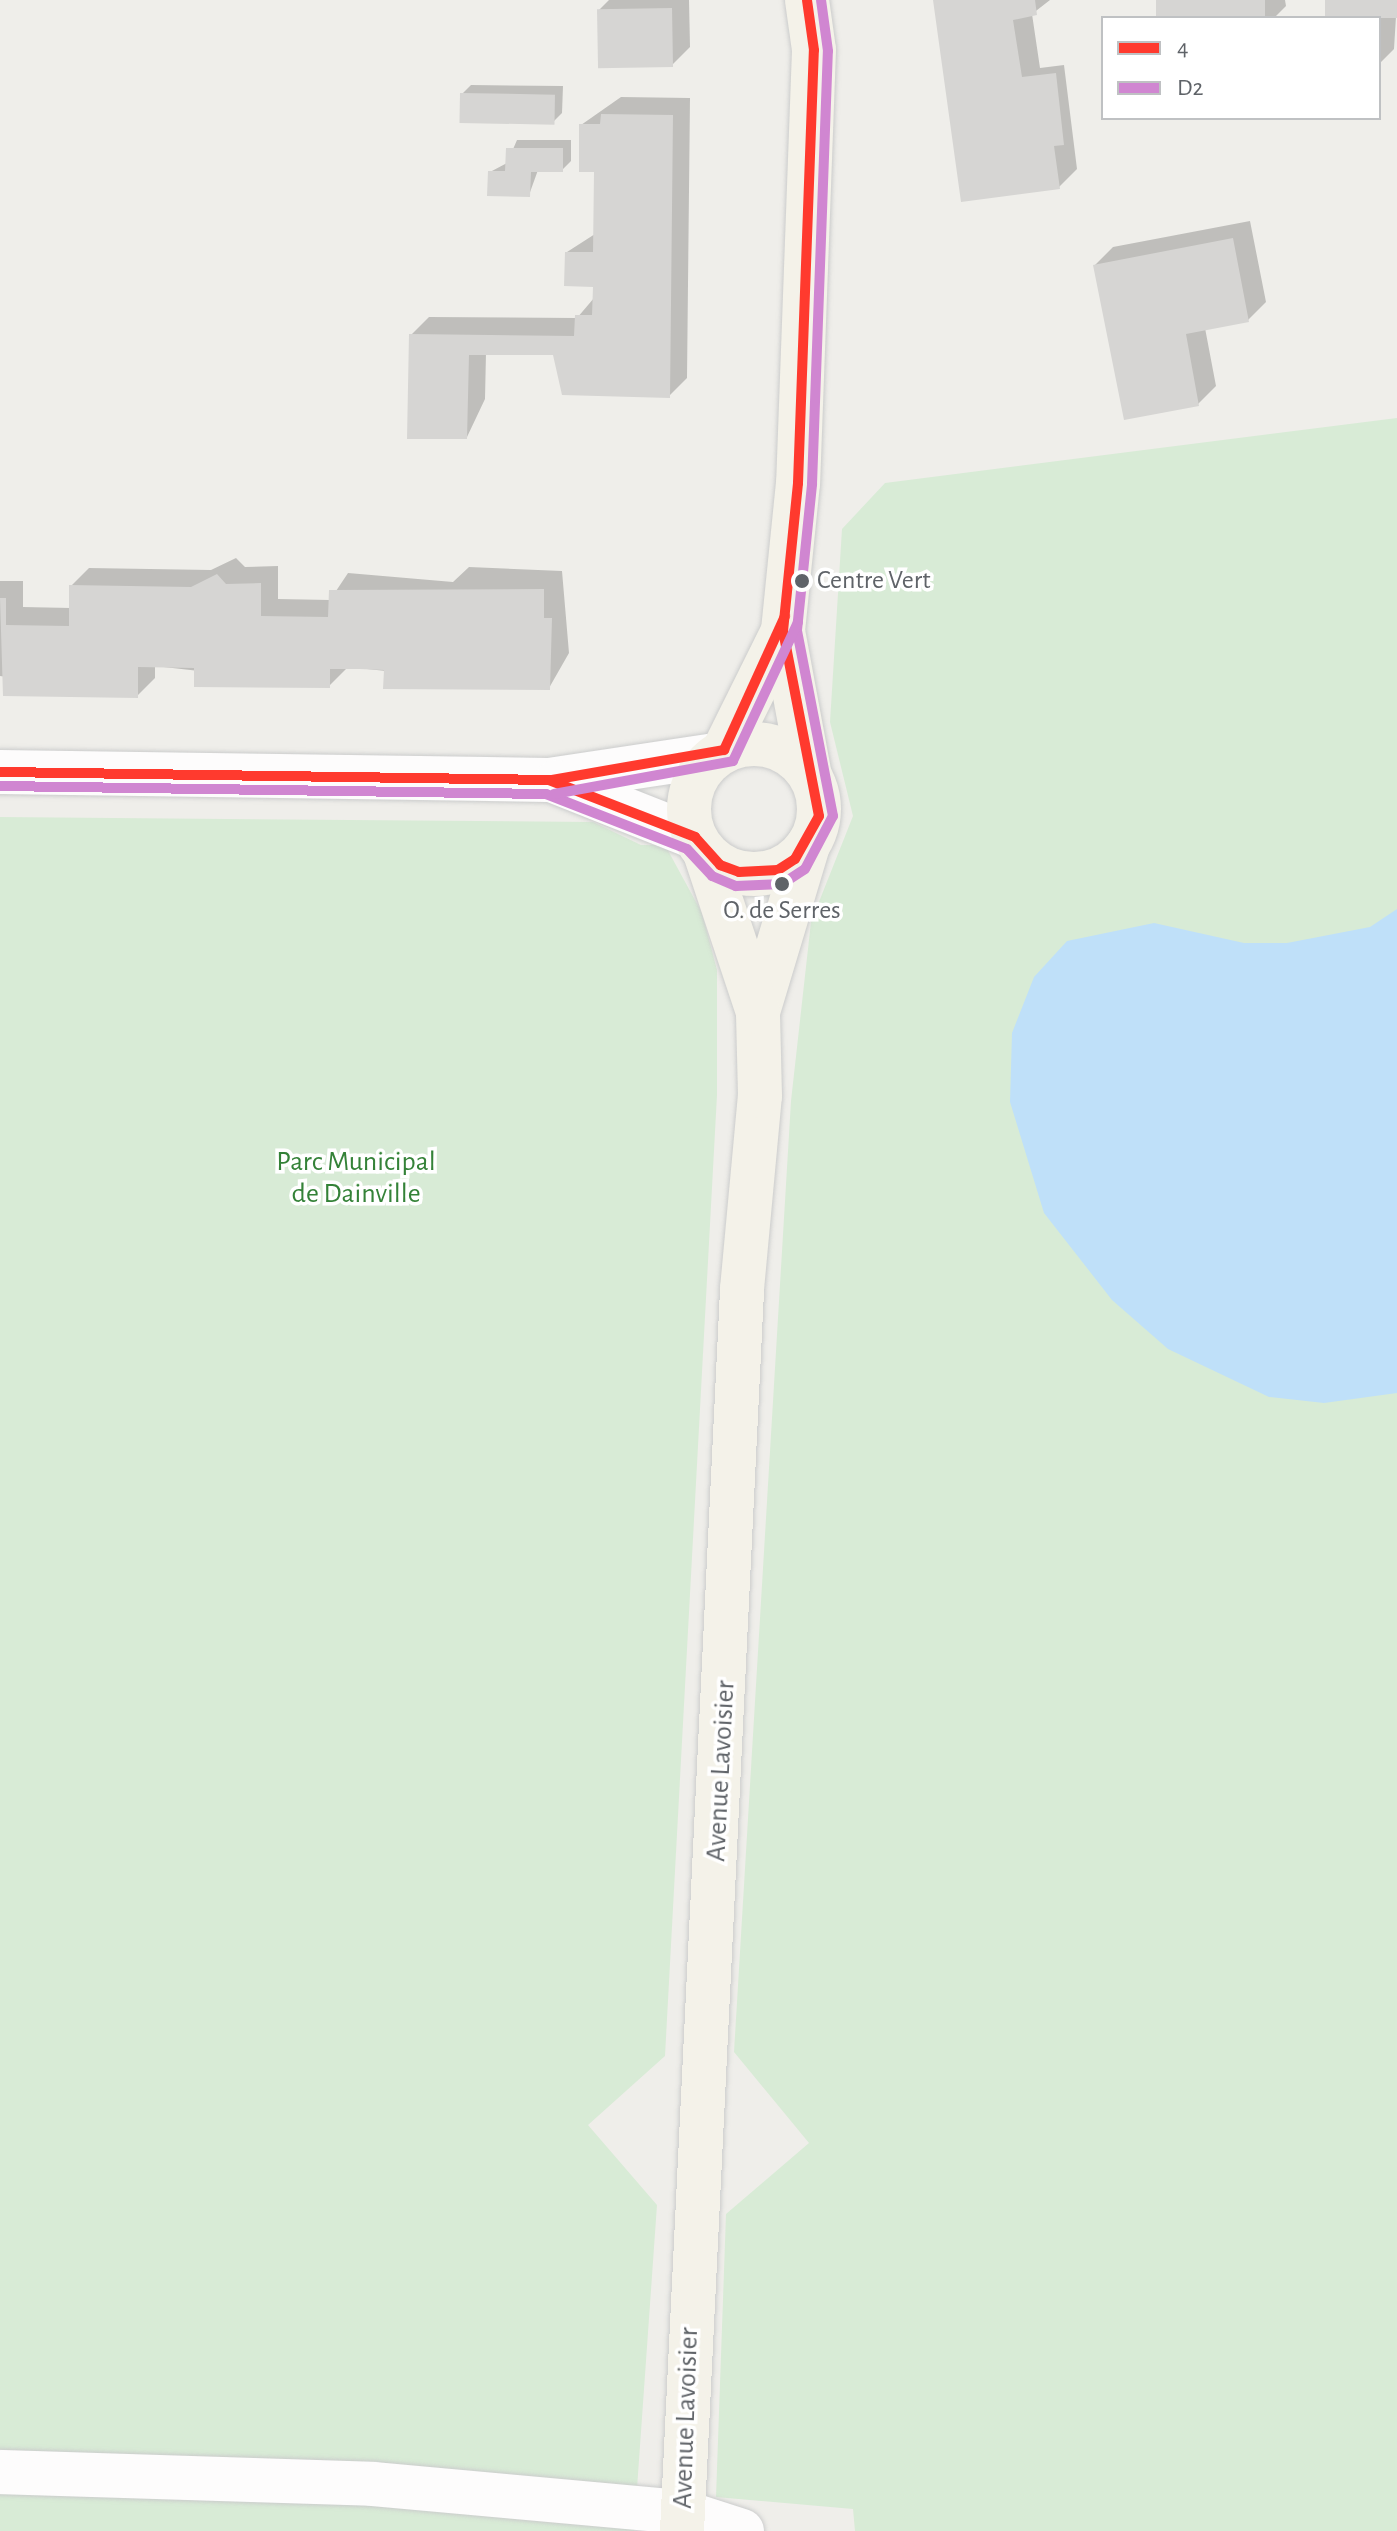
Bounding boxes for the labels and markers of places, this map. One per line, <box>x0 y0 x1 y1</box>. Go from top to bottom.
place label: Centre Vert <box>817 565 931 597</box>
marker: Centre Vert <box>794 573 810 589</box>
marker: O. de Serres <box>774 876 790 892</box>
place label: O. de Serres <box>723 895 841 927</box>

